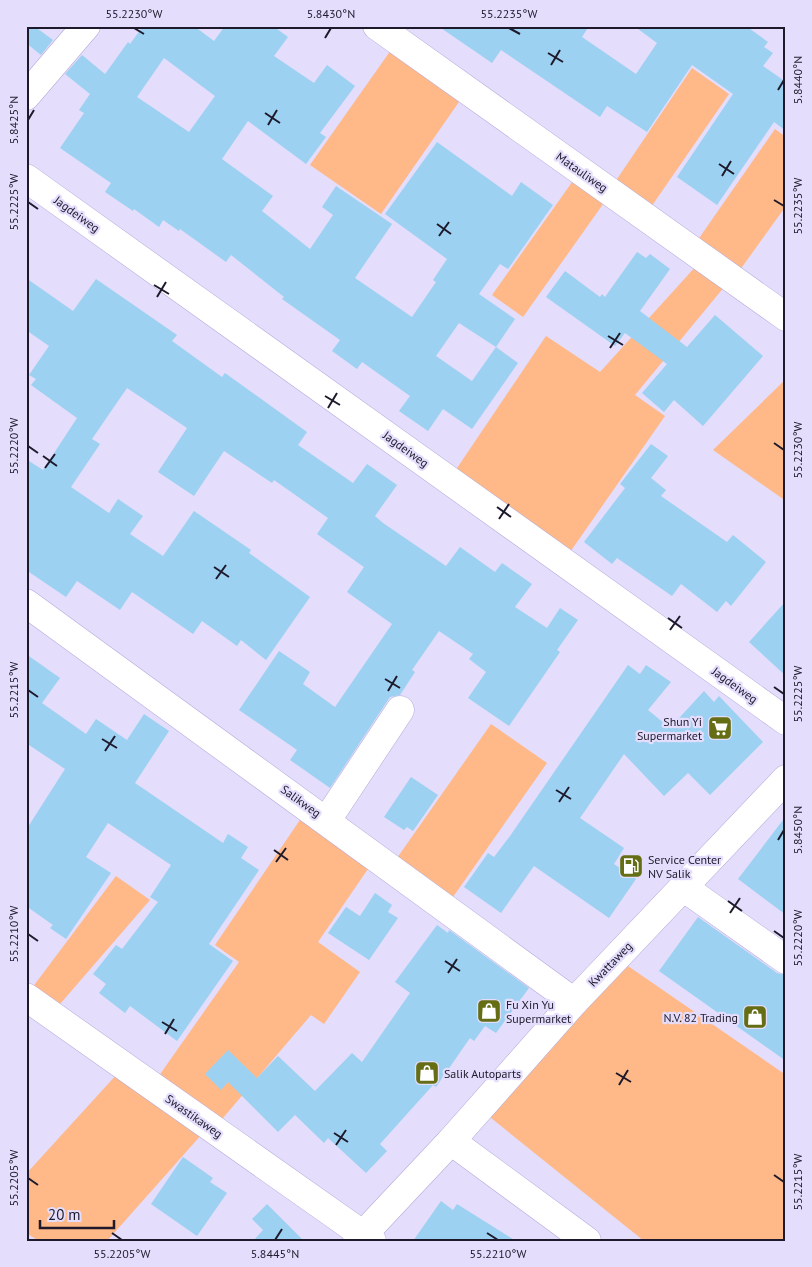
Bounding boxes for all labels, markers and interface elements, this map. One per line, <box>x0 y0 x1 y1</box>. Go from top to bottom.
text: 55.2230°W <box>106 6 162 21</box>
text: 5.8430°N <box>307 6 355 21</box>
text: 55.2235°W <box>481 6 537 21</box>
text: 5.8440°N <box>790 56 805 104</box>
text: 5.8425°N <box>6 96 21 144</box>
street label: Matauliweg <box>553 149 611 195</box>
text: 55.2225°W <box>6 174 21 230</box>
text: 55.2235°W <box>790 178 805 234</box>
street label: Jagdeiweg <box>50 192 103 236</box>
text: 55.2220°W <box>6 418 21 474</box>
text: 55.2230°W <box>790 422 805 478</box>
street label: Jagdeiweg <box>379 427 432 471</box>
text: 55.2215°W <box>6 662 21 718</box>
street label: Jagdeiweg <box>708 663 761 707</box>
text: 55.2225°W <box>790 666 805 722</box>
place label: Shun Yi Supermarket <box>637 714 702 743</box>
supermarket icon: Shun Yi Supermarket <box>707 715 733 741</box>
street label: Salikweg <box>278 781 324 821</box>
text: 5.8450°N <box>790 806 805 854</box>
place label: Service Center NV Salik <box>648 852 721 881</box>
fuel station icon: Service Center NV Salik <box>618 853 644 879</box>
text: 55.2210°W <box>6 906 21 962</box>
text: 55.2220°W <box>790 910 805 966</box>
street label: Kwattaweg <box>585 938 635 990</box>
place label: Fu Xin Yu Supermarket <box>506 997 571 1026</box>
shop icon: Fu Xin Yu Supermarket <box>476 998 502 1024</box>
shop icon: N.V. 82 Trading <box>742 1004 768 1030</box>
place label: N.V. 82 Trading <box>664 1010 738 1025</box>
shop icon: Salik Autoparts <box>414 1060 440 1086</box>
place label: Salik Autoparts <box>444 1066 521 1081</box>
street label: Swastikaweg <box>163 1091 225 1141</box>
text: 55.2205°W <box>6 1150 21 1206</box>
text: 55.2215°W <box>790 1154 805 1210</box>
scale bar <box>40 1197 114 1229</box>
text: 20 m <box>48 1205 81 1224</box>
text: 55.2205°W <box>94 1246 150 1261</box>
text: 5.8445°N <box>251 1246 299 1261</box>
text: 55.2210°W <box>470 1246 526 1261</box>

